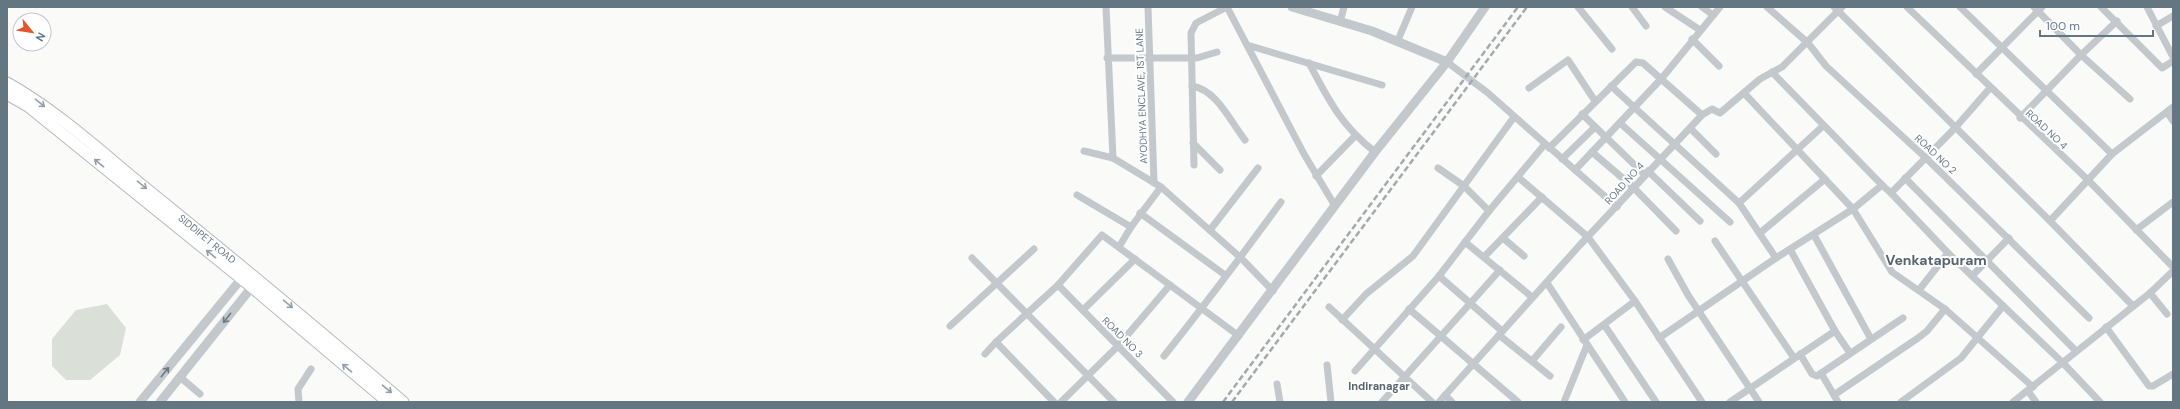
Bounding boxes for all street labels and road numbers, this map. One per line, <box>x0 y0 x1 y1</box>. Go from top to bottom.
street label: AYODHYA ENCLAVE, 1ST LANE <box>1133 27 1150 164</box>
street label: ROAD NO 4 <box>2023 107 2070 152</box>
street label: ROAD NO 2 <box>1912 132 1959 177</box>
street label: ROAD NO 4 <box>1602 159 1647 207</box>
street label: SIDDIPET ROAD <box>176 212 239 267</box>
street label: ROAD NO 3 <box>1099 314 1146 361</box>

